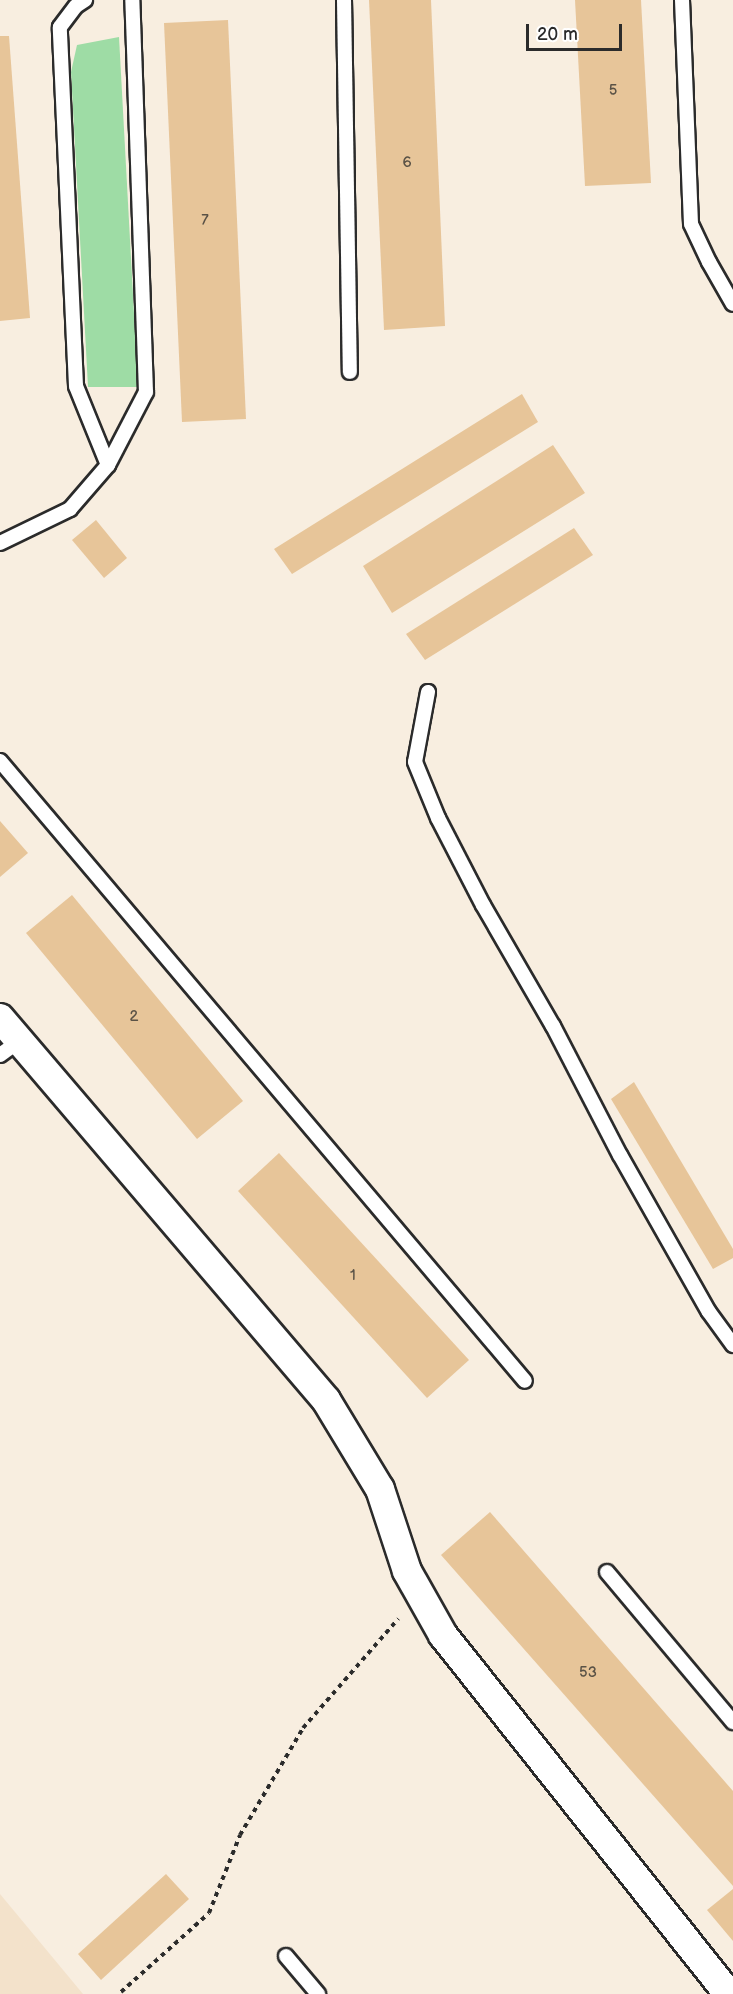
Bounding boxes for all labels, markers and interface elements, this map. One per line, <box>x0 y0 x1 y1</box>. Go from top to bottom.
scale bar <box>529 12 625 50</box>
text: 20 m <box>537 24 578 45</box>
house number: 5 <box>609 82 617 100</box>
house number: 6 <box>402 154 412 172</box>
house number: 7 <box>201 212 209 230</box>
house number: 2 <box>130 1008 138 1026</box>
house number: 1 <box>350 1267 356 1285</box>
house number: 53 <box>579 1664 597 1682</box>

